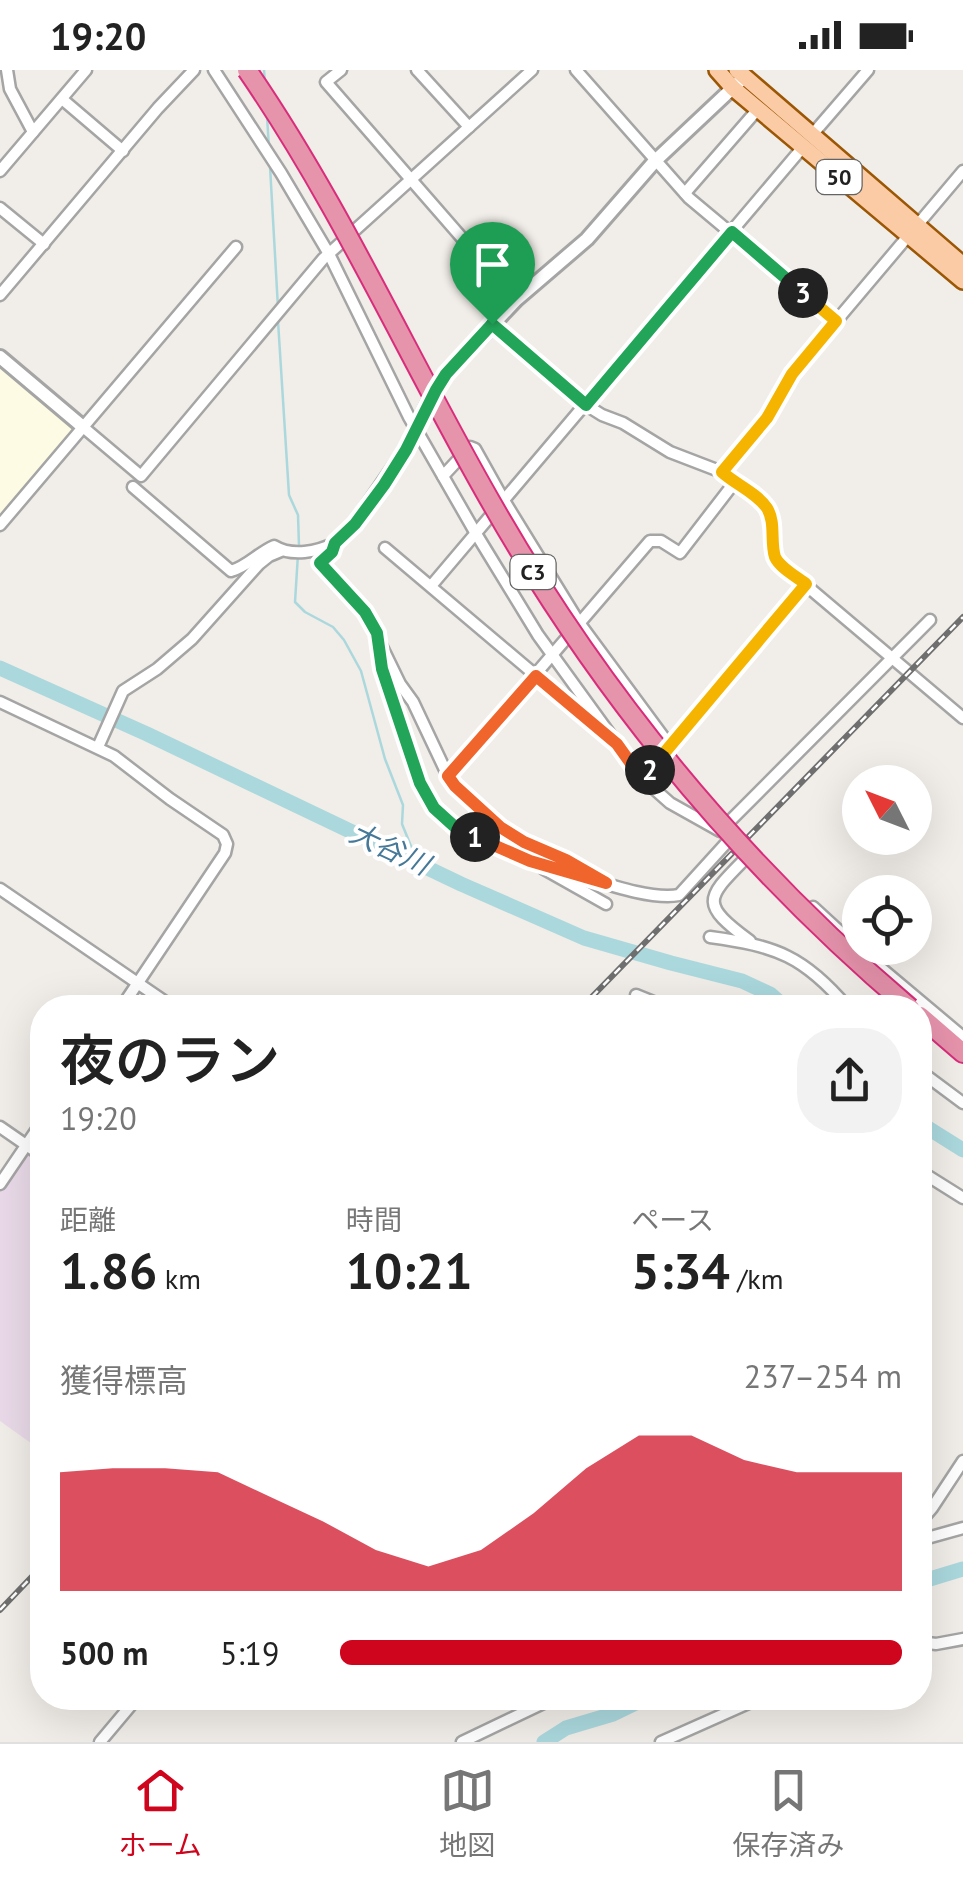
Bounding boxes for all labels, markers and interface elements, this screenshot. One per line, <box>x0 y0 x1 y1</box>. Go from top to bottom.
text: 19:20 <box>50 11 146 60</box>
road number: 50 <box>816 160 862 194</box>
pin <box>450 222 535 325</box>
icon: arrive <box>465 237 520 292</box>
pin: 3 <box>778 268 828 318</box>
text: 3 <box>795 274 811 311</box>
road number: C3 <box>510 555 556 589</box>
pin: 2 <box>625 745 675 795</box>
text: 2 <box>642 751 658 788</box>
north arrow <box>842 765 932 855</box>
map controls <box>842 765 932 965</box>
pin: 1 <box>450 812 500 862</box>
water label: 大谷川 <box>344 813 439 884</box>
text: 1 <box>467 818 483 855</box>
button: locate <box>842 875 932 965</box>
text: 夜のラン <box>60 1024 280 1095</box>
button: share <box>797 1028 902 1133</box>
text: 19:20 <box>60 1097 137 1139</box>
text: 距離 <box>60 1201 116 1238</box>
text: 時間 <box>346 1201 402 1238</box>
text: ペース <box>631 1201 714 1238</box>
text: 1.86 <box>60 1238 157 1303</box>
text: 10:21 <box>346 1238 473 1303</box>
text: 5:34 <box>631 1238 730 1303</box>
text: km <box>157 1260 201 1297</box>
text: /km <box>730 1260 783 1297</box>
text: 237–254 m <box>744 1355 902 1397</box>
text: 獲得標高 <box>60 1359 188 1401</box>
text: 500 m <box>60 1632 148 1674</box>
text: 5:19 <box>220 1632 279 1674</box>
tab: ホーム <box>119 1763 202 1863</box>
tab: 地図 <box>439 1763 495 1863</box>
tab: 保存済み <box>732 1763 844 1863</box>

